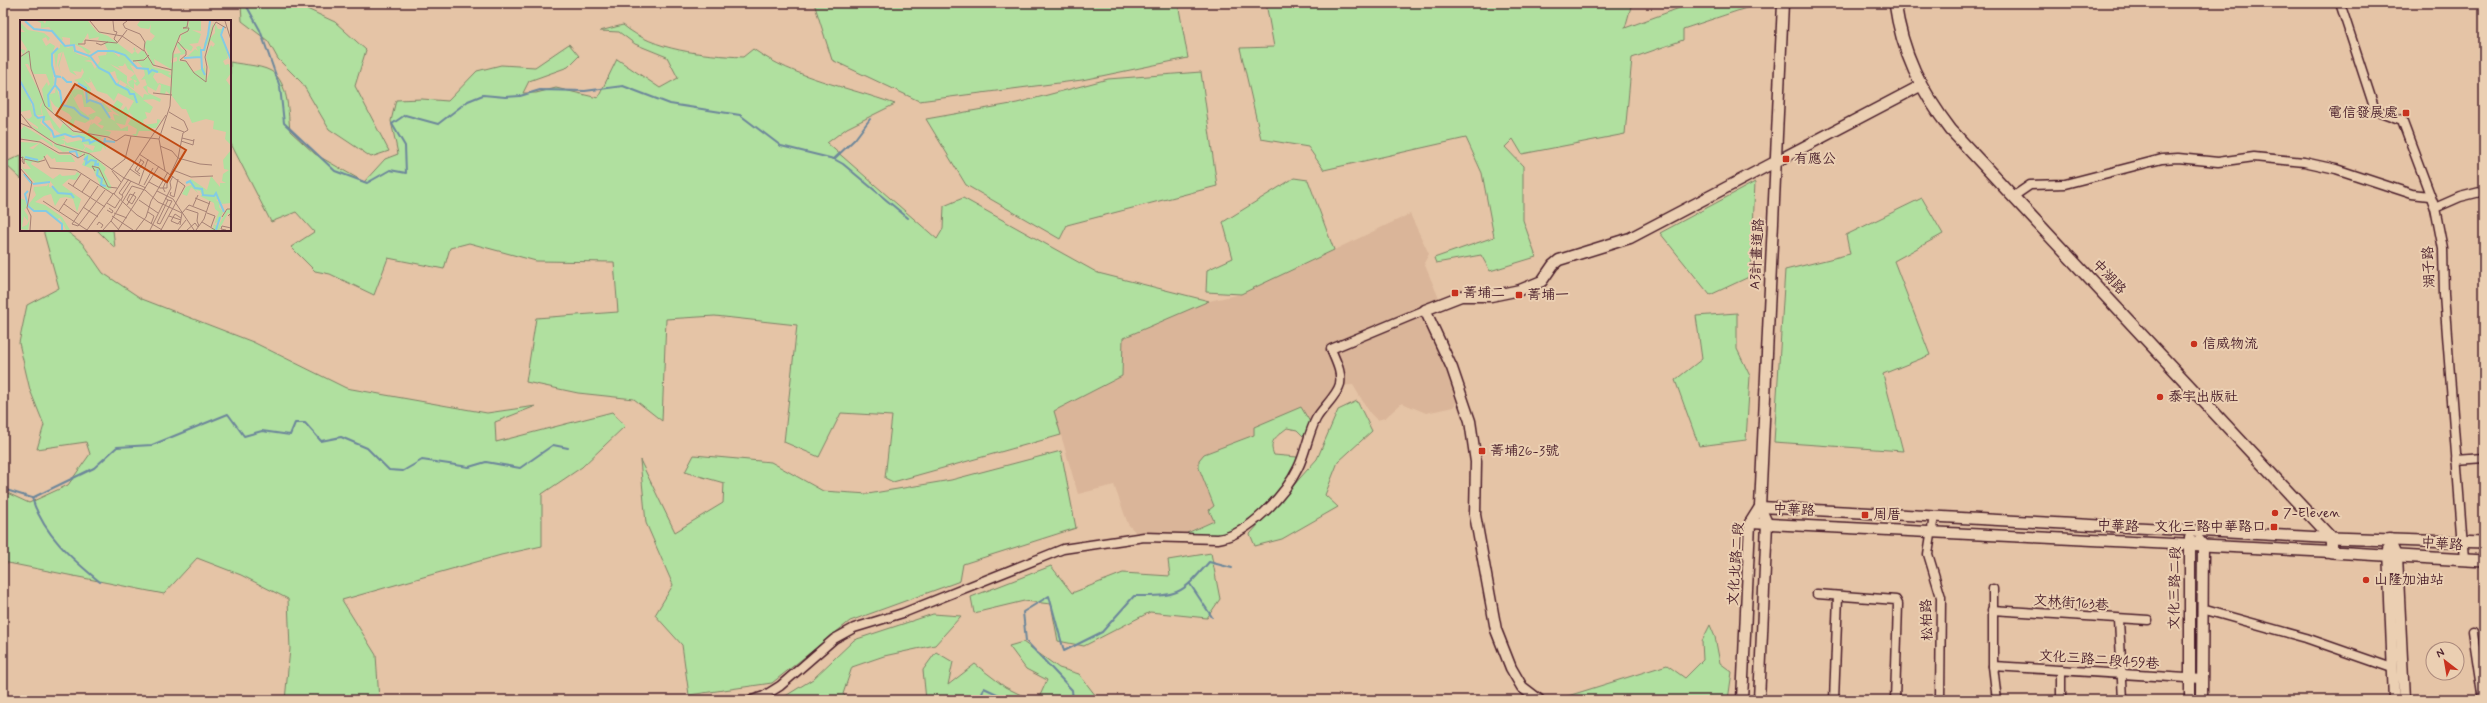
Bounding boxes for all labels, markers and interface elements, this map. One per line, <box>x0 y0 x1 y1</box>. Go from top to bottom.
inset map <box>20 20 231 231</box>
place label: 電信發展處 <box>2328 104 2398 122</box>
marker: 電信發展處 <box>2401 108 2411 118</box>
place label: 有應公 <box>1794 150 1836 168</box>
marker: 有應公 <box>1781 154 1791 164</box>
street label: A3計畫道路 <box>1746 218 1768 290</box>
street label: 湖子路 <box>2419 246 2439 288</box>
street label: 中湖路 <box>2088 256 2130 298</box>
place label: 菁埔二 <box>1463 284 1505 302</box>
place label: 菁埔一 <box>1527 286 1569 304</box>
marker: 菁埔二 <box>1450 288 1460 298</box>
marker: 菁埔一 <box>1514 290 1524 300</box>
place label: 信威物流 <box>2202 335 2258 353</box>
marker: 信威物流 <box>2189 339 2199 349</box>
place label: 泰宇出版社 <box>2168 388 2238 406</box>
marker: 泰宇出版社 <box>2155 392 2165 402</box>
place label: 菁埔26-3號 <box>1490 442 1559 460</box>
marker: 菁埔26-3號 <box>1477 446 1487 456</box>
street label: 中華路 <box>1773 500 1815 520</box>
place label: 7-Eleven <box>2283 504 2341 522</box>
place label: 周厝 <box>1873 506 1901 524</box>
marker: 7-Eleven <box>2270 508 2280 518</box>
marker: 周厝 <box>1860 510 1870 520</box>
street label: 中華路 <box>2097 516 2139 536</box>
place label: 文化三路中華路口 <box>2154 518 2266 536</box>
street label: 文化北路二段 <box>1724 521 1748 607</box>
marker: 文化三路中華路口 <box>2269 522 2279 532</box>
street label: 中華路 <box>2420 534 2464 554</box>
street label: 文化三路二段 <box>2165 546 2185 630</box>
place label: 山隆加油站 <box>2374 571 2444 589</box>
marker: 山隆加油站 <box>2361 575 2371 585</box>
street label: 文林街163巷 <box>2033 591 2110 615</box>
street label: 松柏路 <box>1917 599 1937 641</box>
north arrow <box>2425 641 2465 681</box>
text: N <box>2434 645 2447 661</box>
street label: 文化三路二段459巷 <box>2038 647 2161 673</box>

